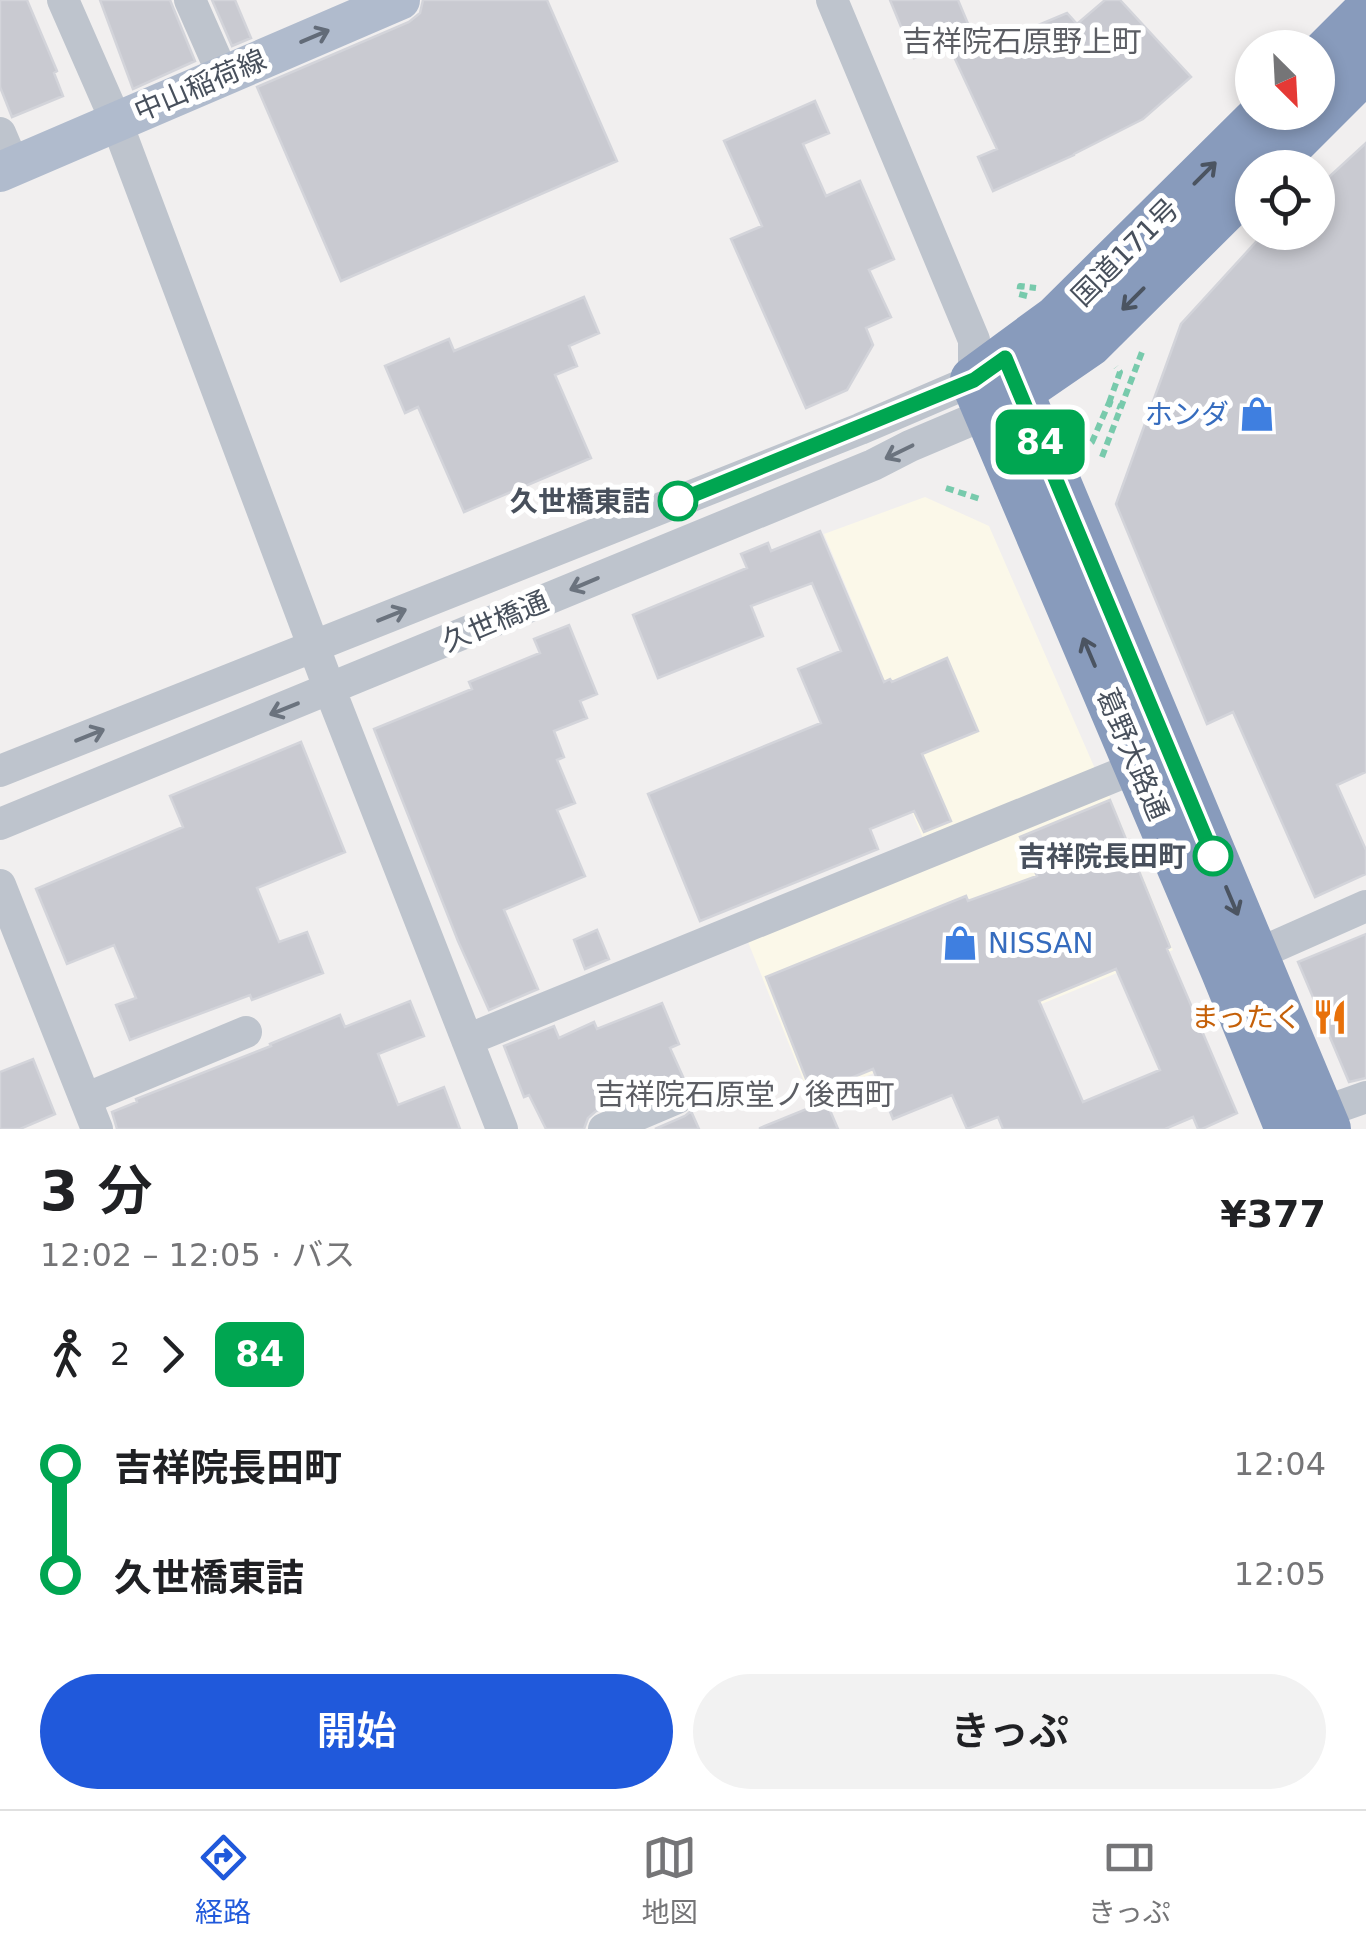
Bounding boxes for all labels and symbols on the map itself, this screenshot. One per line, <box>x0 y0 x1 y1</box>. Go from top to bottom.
district label: 吉祥院石原野上町 <box>902 24 1142 59</box>
one-way arrow <box>299 26 329 44</box>
north arrow <box>1235 30 1335 130</box>
street label: 中山稲荷線 <box>129 43 271 128</box>
one-way arrow <box>1192 161 1216 185</box>
street label: 国道171号 <box>1065 192 1186 313</box>
one-way arrow <box>1122 286 1146 310</box>
shop icon: ホンダ <box>1238 395 1276 433</box>
place label: ホンダ <box>1145 398 1229 431</box>
line badge: 84 <box>995 410 1085 474</box>
one-way arrow <box>884 443 914 462</box>
marker: 久世橋東詰 <box>659 482 697 520</box>
place label: 久世橋東詰 <box>510 485 650 518</box>
one-way arrow <box>570 576 600 594</box>
street label: 久世橋通 <box>437 584 553 659</box>
one-way arrow <box>377 604 407 622</box>
one-way arrow <box>1079 637 1097 668</box>
street label: 葛野大路通 <box>1090 683 1175 825</box>
one-way arrow <box>269 701 300 719</box>
one-way arrow <box>75 725 105 743</box>
marker: 吉祥院長田町 <box>1194 837 1232 875</box>
place label: 吉祥院長田町 <box>1018 840 1186 873</box>
one-way arrow <box>1224 885 1242 916</box>
shop icon: NISSAN <box>941 924 979 962</box>
place label: NISSAN <box>988 927 1093 960</box>
restaurant icon: まったく <box>1311 998 1349 1036</box>
place label: まったく <box>1191 1001 1302 1034</box>
district label: 吉祥院石原堂ノ後西町 <box>595 1077 895 1112</box>

